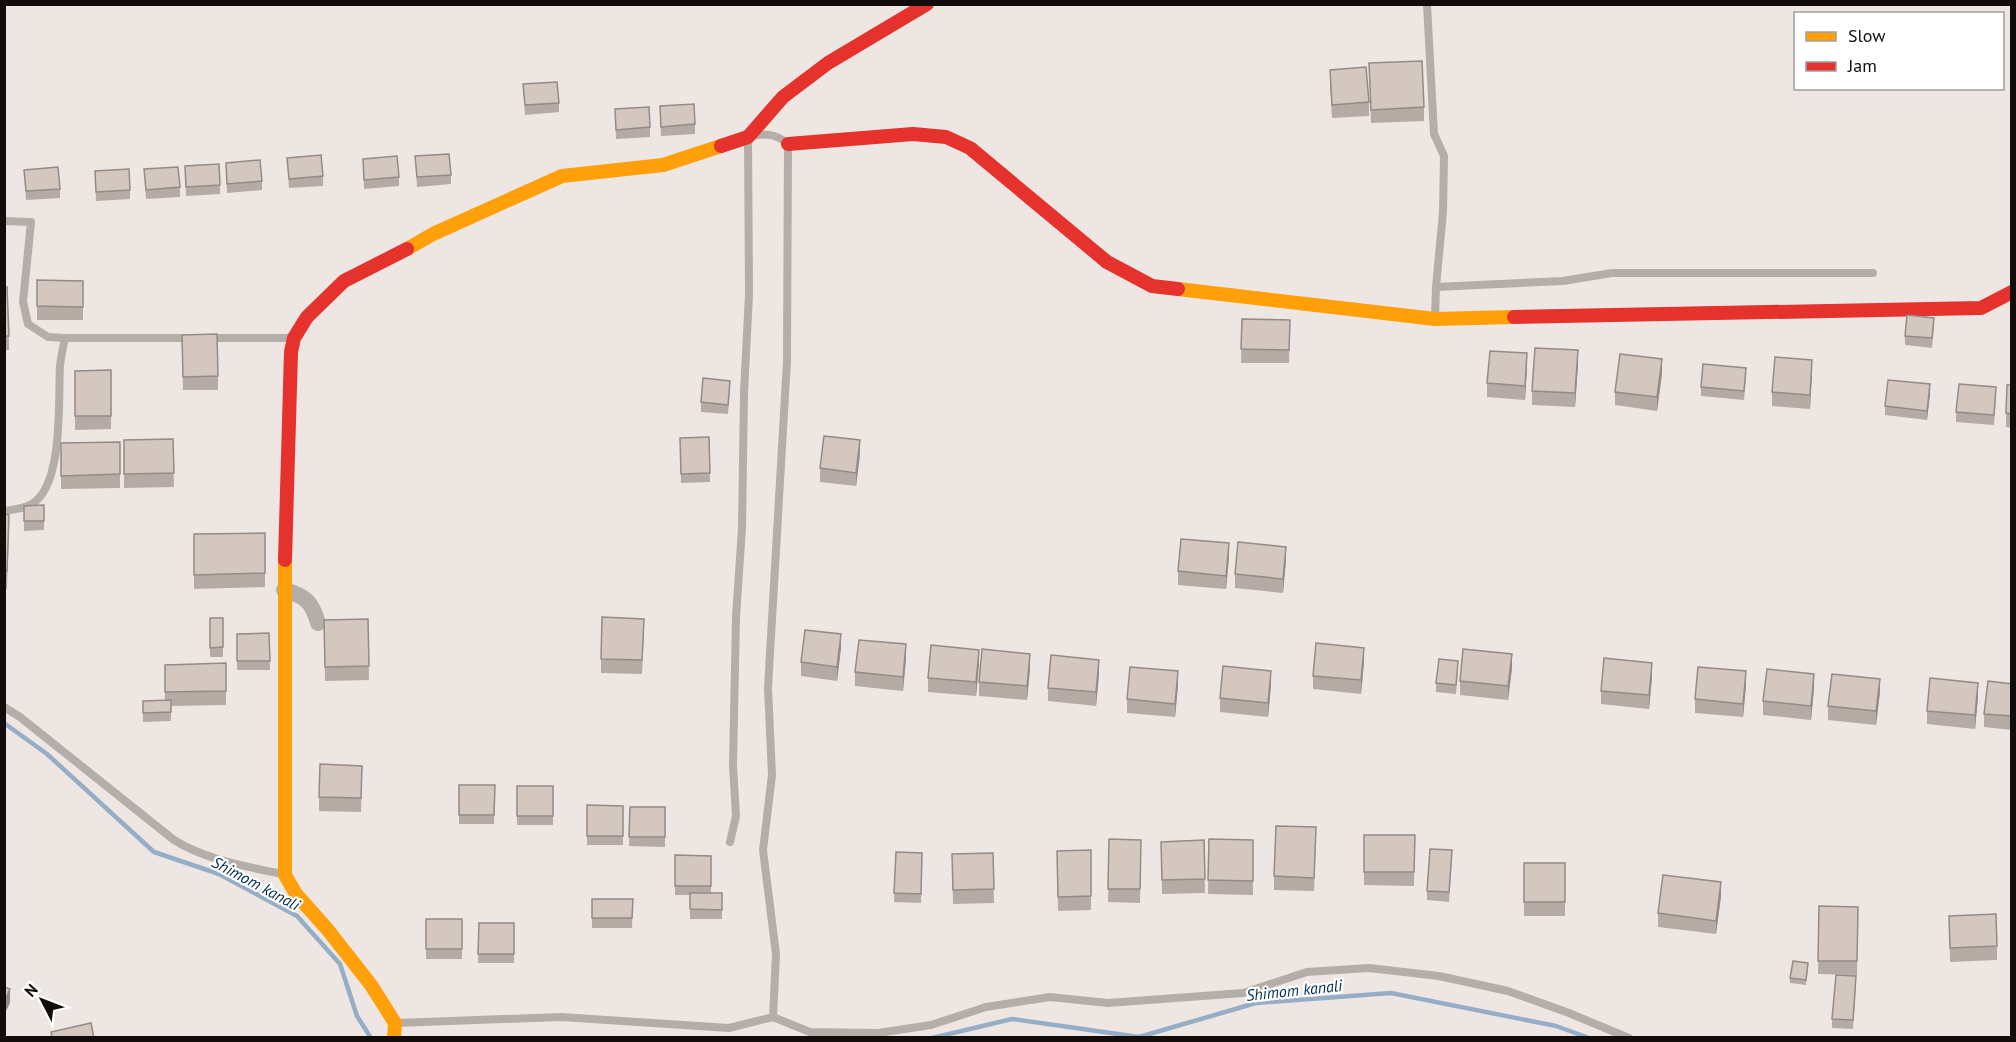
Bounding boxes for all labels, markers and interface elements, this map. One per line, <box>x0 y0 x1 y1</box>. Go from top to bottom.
legend <box>1794 12 2004 90</box>
text: Slow <box>1848 24 1886 47</box>
text: Jam <box>1847 54 1877 77</box>
water label: Shimom kanali <box>209 852 304 915</box>
north arrow <box>12 970 72 1030</box>
water label: Shimom kanali <box>1245 975 1344 1005</box>
text: N <box>20 979 42 1001</box>

